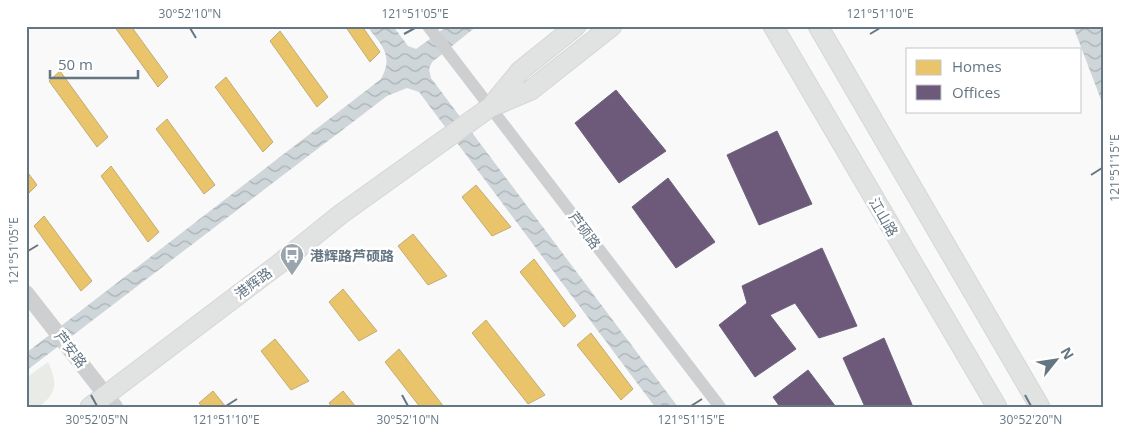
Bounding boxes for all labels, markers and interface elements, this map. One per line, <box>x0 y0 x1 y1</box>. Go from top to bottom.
text: 30°52'10"N <box>159 5 221 22</box>
text: 121°51'05"E <box>381 5 449 22</box>
text: 121°51'10"E <box>846 5 914 22</box>
scale bar <box>50 48 138 80</box>
legend <box>906 48 1082 112</box>
text: 50 m <box>58 54 93 74</box>
text: Homes <box>952 56 1002 76</box>
text: Offices <box>952 82 1000 102</box>
text: 121°51'15"E <box>1106 134 1123 202</box>
street label: 江山路 <box>865 194 903 240</box>
street label: 芦硕路 <box>565 208 605 252</box>
text: 121°51'05"E <box>5 217 22 285</box>
bus stop icon: 港辉路芦硕路 <box>279 242 305 276</box>
place label: 港辉路芦硕路 <box>310 246 394 265</box>
street label: 港辉路 <box>231 263 275 303</box>
street label: 芦安路 <box>51 327 91 371</box>
north arrow <box>1032 336 1082 386</box>
text: N <box>1057 344 1079 363</box>
text: 30°52'05"N <box>66 411 128 428</box>
text: 121°51'10"E <box>192 411 260 428</box>
text: 30°52'10"N <box>377 411 439 428</box>
text: 121°51'15"E <box>657 411 725 428</box>
text: 30°52'20"N <box>1000 411 1062 428</box>

